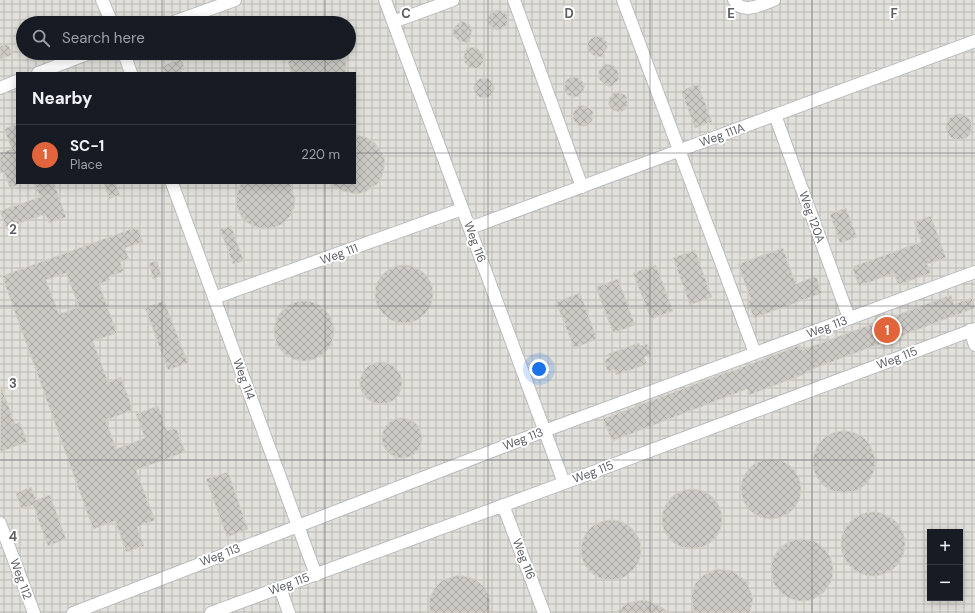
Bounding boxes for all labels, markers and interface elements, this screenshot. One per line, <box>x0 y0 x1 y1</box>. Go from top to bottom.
text: C <box>401 5 411 22</box>
text: D <box>564 5 574 22</box>
text: E <box>727 5 735 22</box>
text: F <box>890 5 898 22</box>
search box <box>16 16 356 60</box>
icon: search <box>30 27 52 49</box>
text: Search here <box>62 28 145 48</box>
text: Nearby <box>32 87 92 109</box>
street label: Weg 111A <box>697 119 747 151</box>
text: SC-1 <box>70 136 104 156</box>
text: 1 <box>43 146 47 163</box>
text: 220 m <box>301 146 340 163</box>
text: Place <box>70 156 102 173</box>
street label: Weg 120A <box>795 189 829 245</box>
street label: Weg 116 <box>460 219 490 265</box>
text: 2 <box>9 221 17 238</box>
street label: Weg 111 <box>318 240 360 268</box>
street label: Weg 113 <box>804 312 850 342</box>
pin: 1 <box>874 315 900 345</box>
street label: Weg 115 <box>874 343 920 373</box>
street label: Weg 114 <box>229 356 259 402</box>
your location <box>529 359 549 379</box>
text: 3 <box>9 375 17 392</box>
street label: Weg 113 <box>500 424 546 454</box>
street label: Weg 115 <box>570 457 616 487</box>
text: 4 <box>9 528 17 545</box>
map controls <box>927 529 963 601</box>
button: + <box>927 529 963 565</box>
street label: Weg 116 <box>509 536 539 582</box>
street label: Weg 113 <box>197 540 243 570</box>
street label: Weg 112 <box>6 556 36 602</box>
button: − <box>927 565 963 601</box>
street label: Weg 115 <box>266 569 312 599</box>

